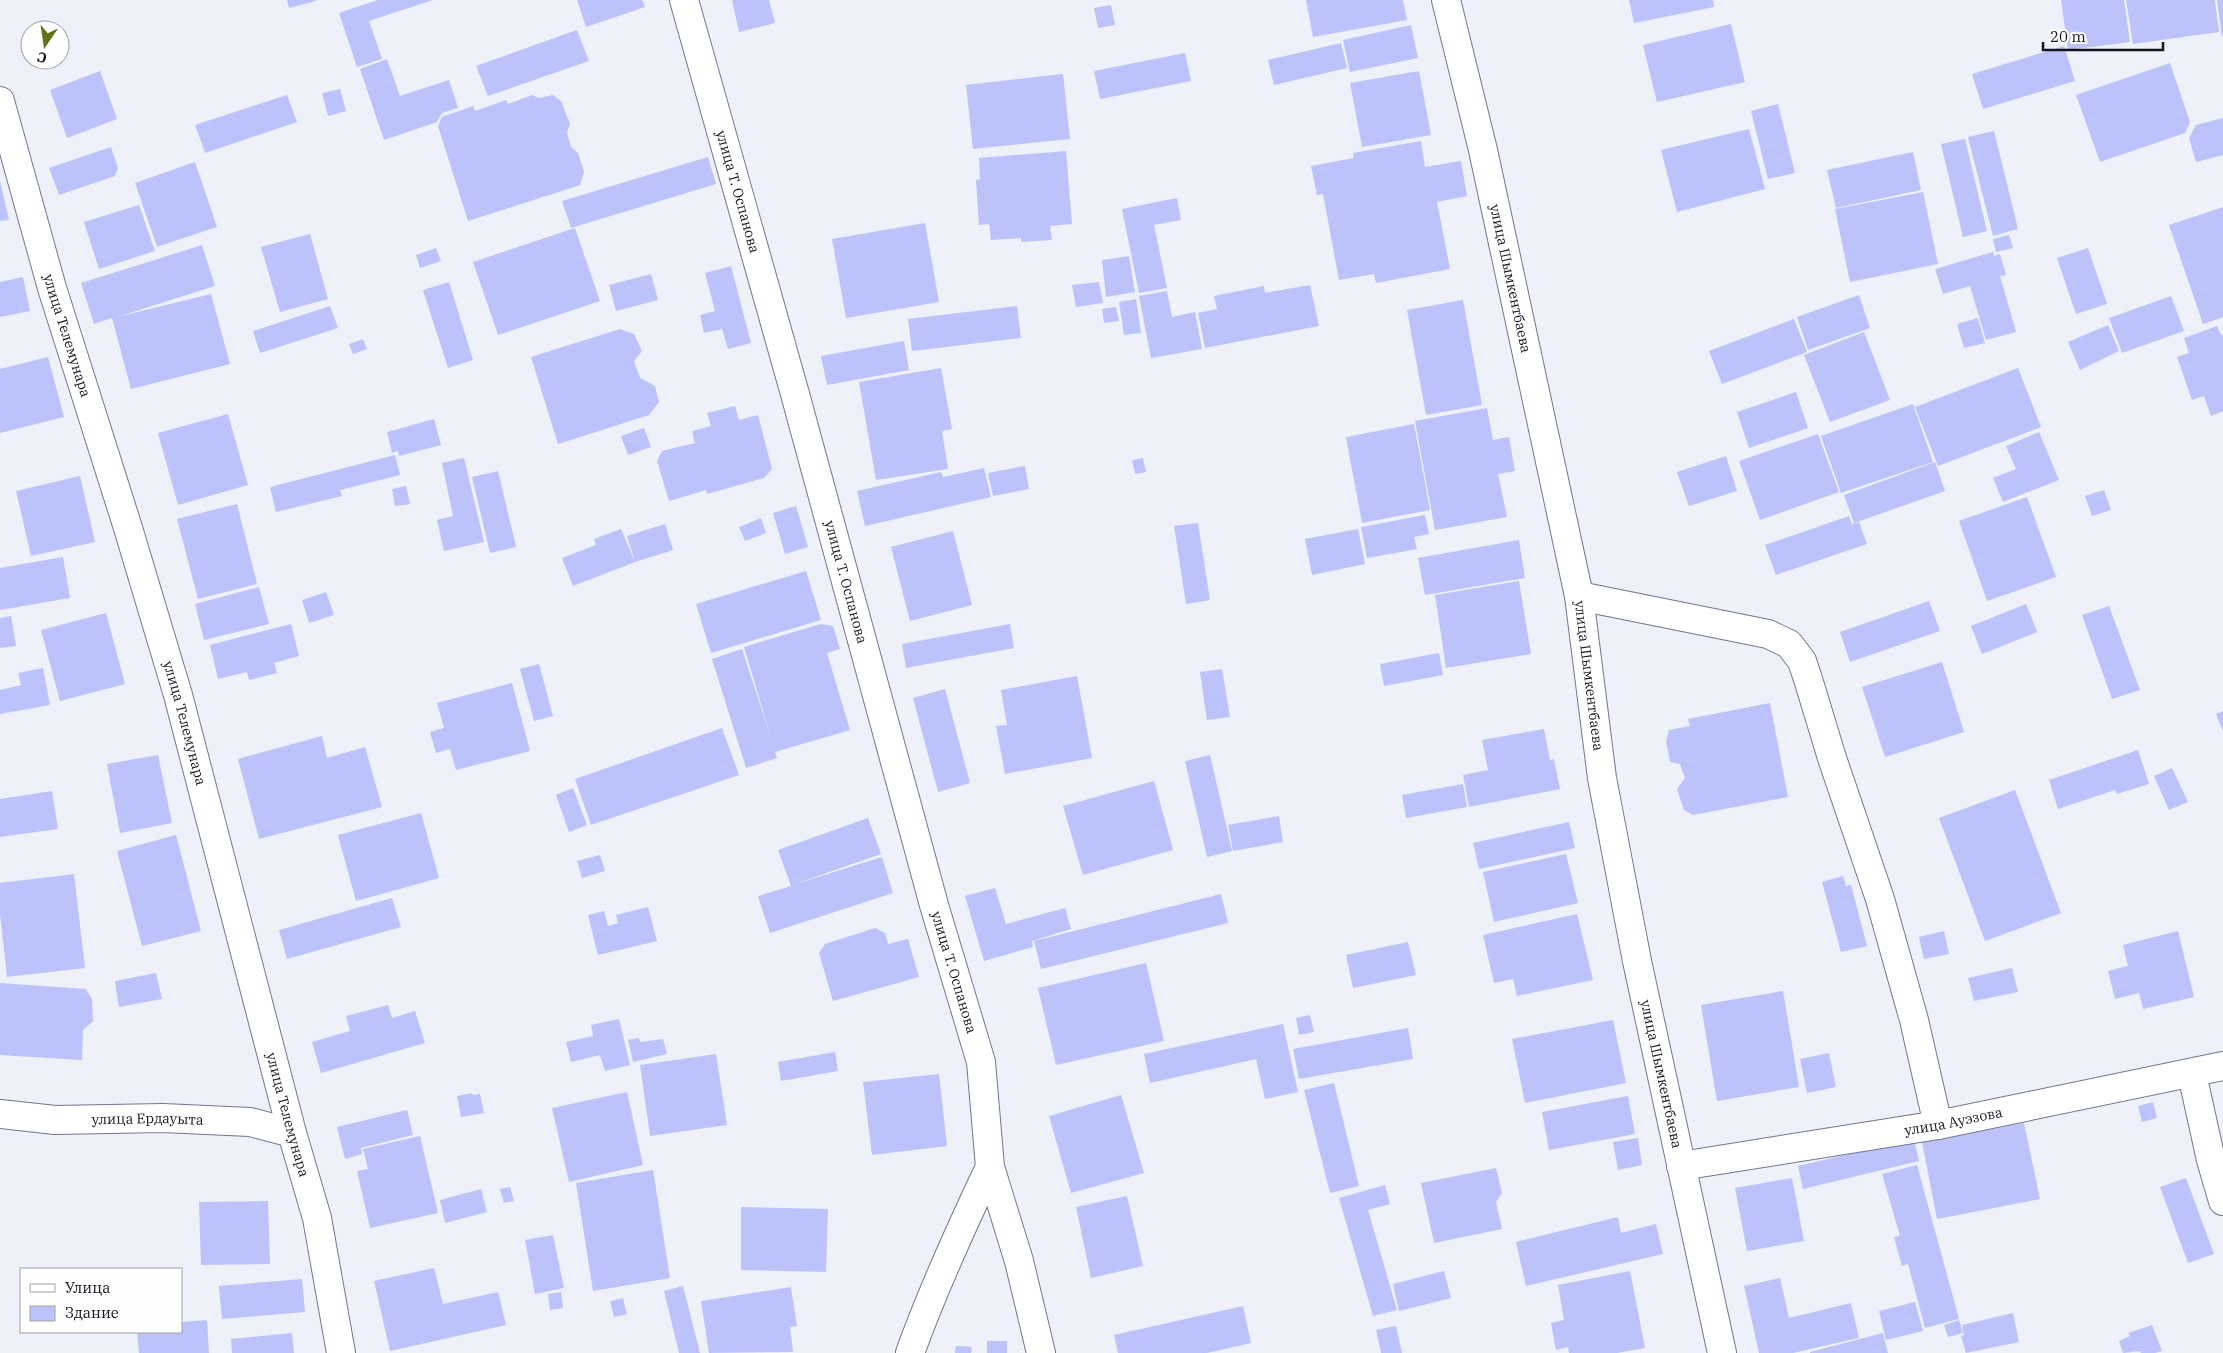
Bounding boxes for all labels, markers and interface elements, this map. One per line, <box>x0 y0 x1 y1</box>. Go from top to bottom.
north arrow <box>20 20 70 70</box>
scale bar <box>2043 20 2163 52</box>
text: 20 m <box>2050 27 2086 46</box>
text: С <box>36 48 49 67</box>
street label: улица Т. Оспанова <box>712 128 764 255</box>
street label: улица Шымкентбаева <box>1486 203 1535 355</box>
street label: улица Телемунара <box>40 272 95 400</box>
street label: улица Т. Оспанова <box>821 518 871 646</box>
street label: улица Шымкентбаева <box>1571 599 1608 752</box>
street label: улица Телемунара <box>159 659 210 787</box>
street label: улица Т. Оспанова <box>927 909 981 1036</box>
street label: улица Шымкентбаева <box>1637 998 1686 1150</box>
street label: улица Телемунара <box>262 1051 314 1179</box>
street label: улица Ауэзова <box>1903 1103 2004 1139</box>
street label: улица Ердауыта <box>92 1109 204 1129</box>
legend <box>20 1268 182 1333</box>
text: Улица <box>65 1278 110 1297</box>
text: Здание <box>65 1303 119 1322</box>

